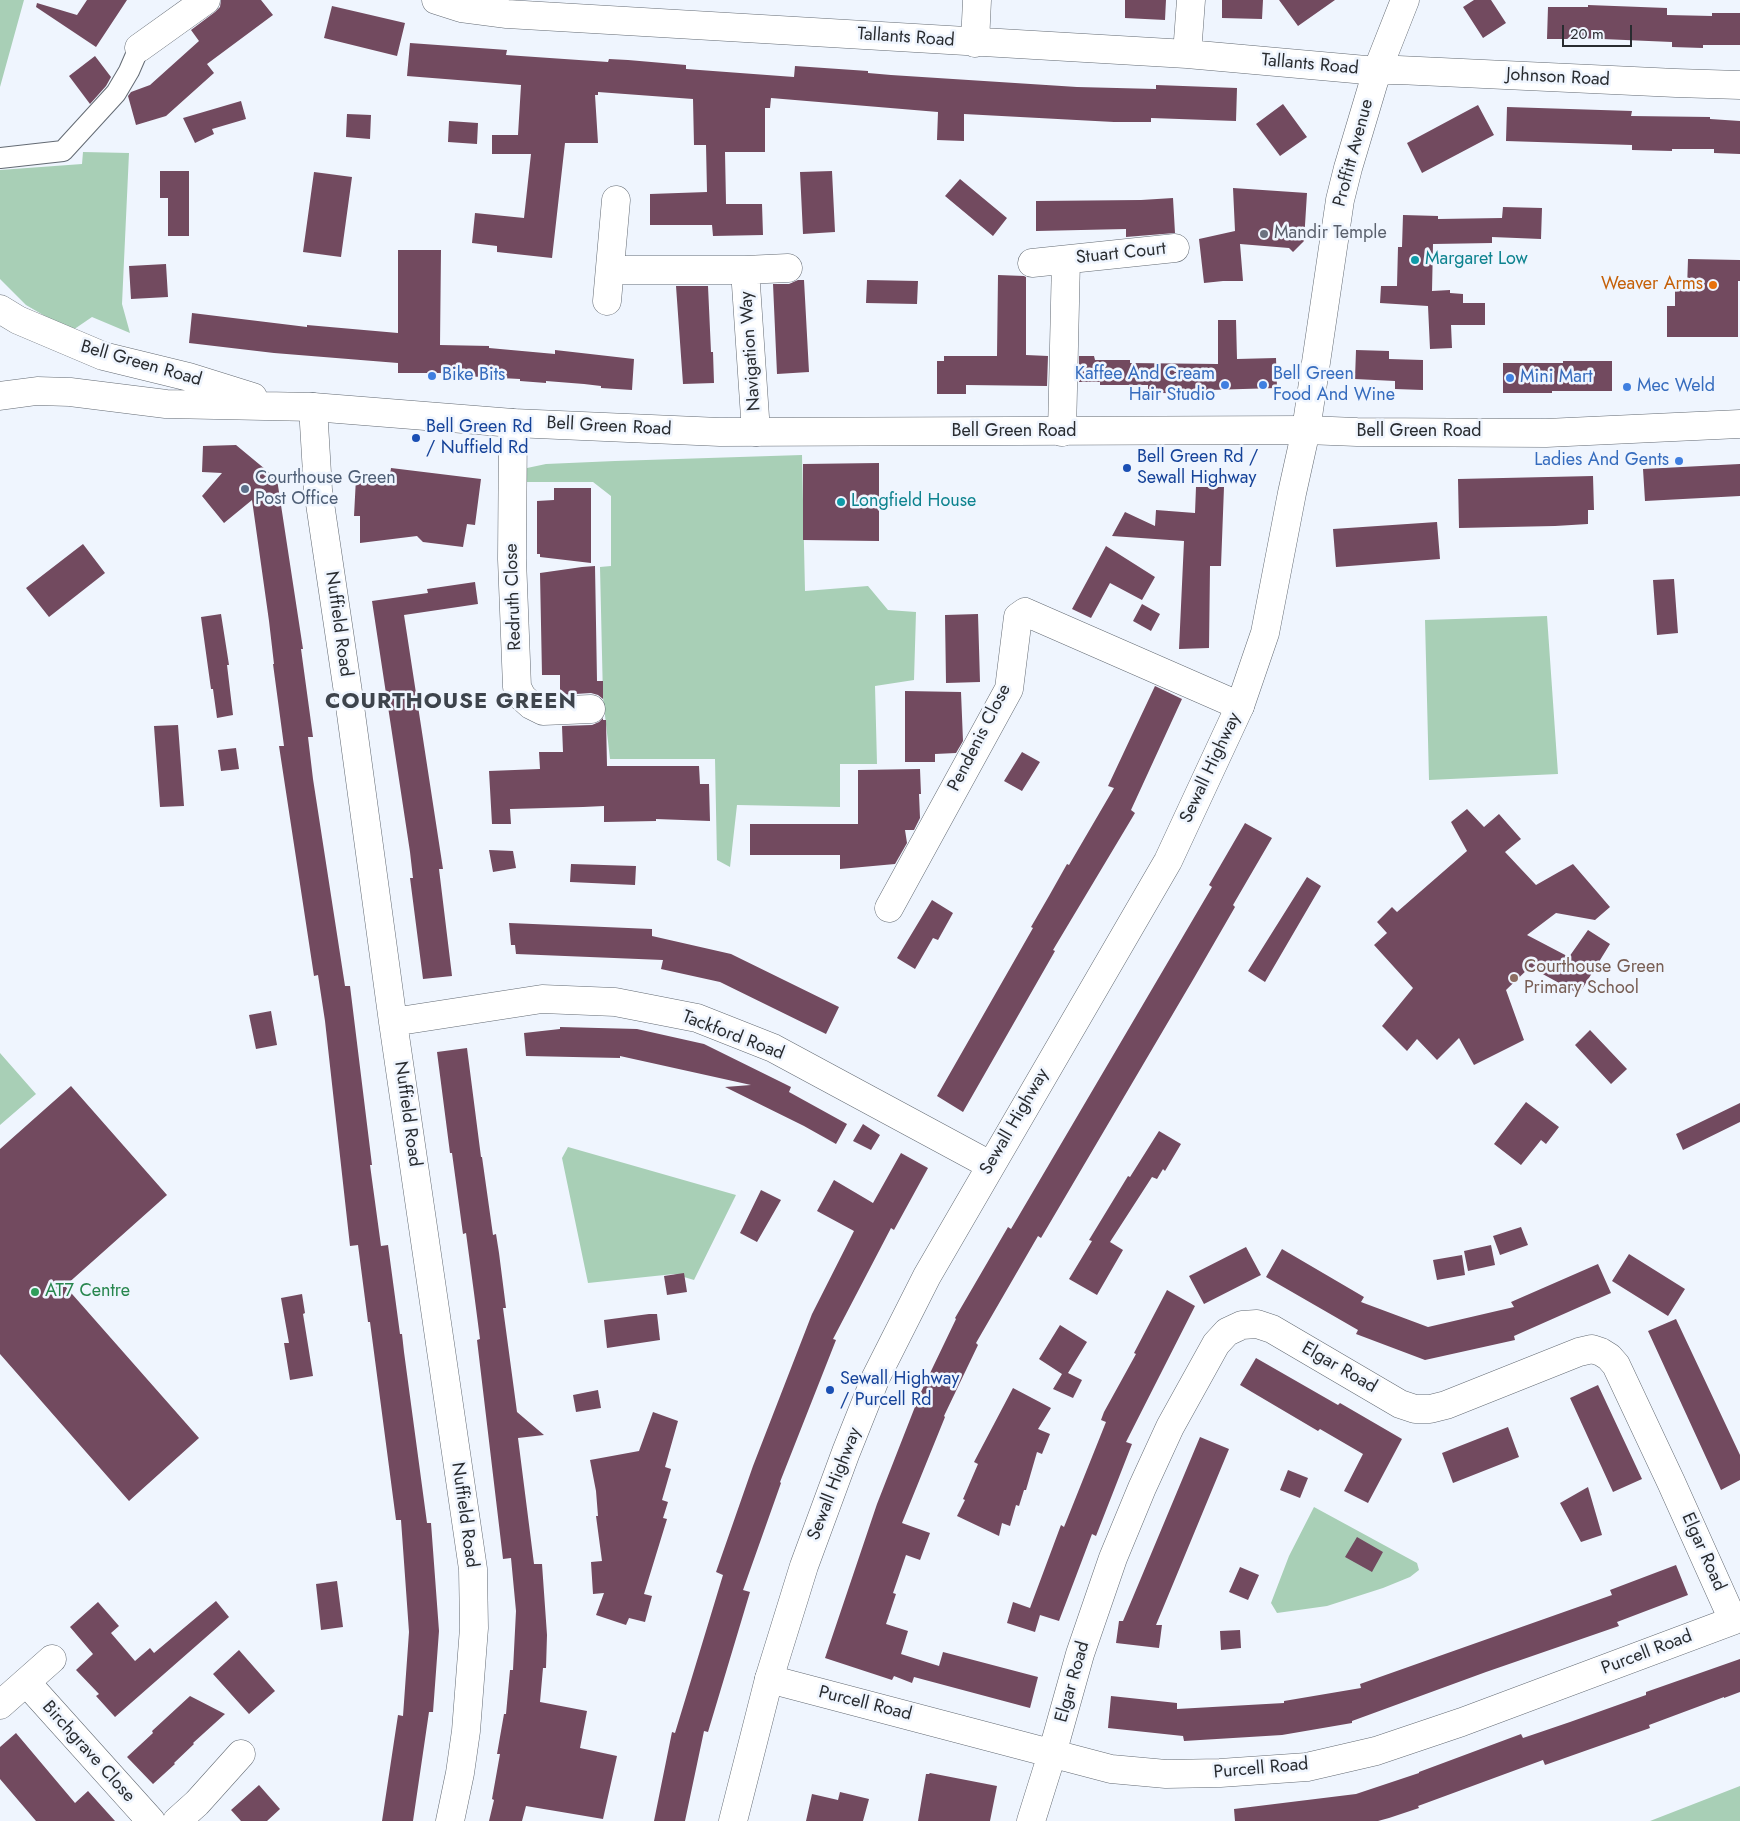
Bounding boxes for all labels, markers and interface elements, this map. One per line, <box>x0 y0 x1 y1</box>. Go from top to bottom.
scale bar <box>1565 15 1635 47</box>
text: 20 m <box>1570 23 1604 45</box>
street label: Tallants Road <box>857 24 955 52</box>
street label: Tallants Road <box>1261 50 1359 80</box>
street label: Johnson Road <box>1506 64 1610 92</box>
street label: Proffitt Avenue <box>1329 97 1379 209</box>
place label: Mandir Temple <box>1274 223 1387 245</box>
marker: Mandir Temple <box>1258 228 1270 240</box>
street label: Stuart Court <box>1075 239 1167 269</box>
place label: Margaret Low <box>1425 249 1528 271</box>
marker: Margaret Low <box>1409 254 1421 266</box>
place label: Weaver Arms <box>1601 274 1703 296</box>
marker: Weaver Arms <box>1707 279 1719 291</box>
street label: Navigation Way <box>736 290 766 412</box>
street label: Bell Green Road <box>78 336 204 392</box>
place label: Kaffee And Cream Hair Studio <box>1075 364 1215 406</box>
place label: Bell Green Food And Wine <box>1273 364 1395 406</box>
place label: Bike Bits <box>442 365 505 387</box>
place label: Mini Mart <box>1520 367 1593 389</box>
marker: Bike Bits <box>426 370 438 382</box>
marker: Mini Mart <box>1504 372 1516 384</box>
place label: Mec Weld <box>1637 376 1715 398</box>
marker: Kaffee And Cream Hair Studio <box>1219 379 1231 391</box>
marker: Bell Green Food And Wine <box>1257 379 1269 391</box>
marker: Mec Weld <box>1621 381 1633 393</box>
street label: Bell Green Road <box>546 413 672 441</box>
place label: Bell Green Rd / Nuffield Rd <box>426 417 533 459</box>
street label: Bell Green Road <box>951 421 1077 443</box>
street label: Bell Green Road <box>1356 421 1482 443</box>
marker: Bell Green Rd / Nuffield Rd <box>410 432 422 444</box>
place label: Bell Green Rd / Sewall Highway <box>1137 447 1258 489</box>
place label: Ladies And Gents <box>1534 450 1669 472</box>
marker: Ladies And Gents <box>1673 455 1685 467</box>
marker: Bell Green Rd / Sewall Highway <box>1121 462 1133 474</box>
place label: Courthouse Green Post Office <box>255 468 396 510</box>
marker: Courthouse Green Post Office <box>239 483 251 495</box>
place label: Longfield House <box>851 491 976 513</box>
marker: Longfield House <box>835 496 847 508</box>
street label: Redruth Close <box>501 543 527 651</box>
street label: Nuffield Road <box>320 570 356 678</box>
street label: Pendenis Close <box>944 681 1016 795</box>
district label: COURTHOUSE GREEN <box>323 690 579 716</box>
street label: Sewall Highway <box>1176 709 1246 827</box>
place label: Courthouse Green Primary School <box>1524 957 1665 1000</box>
marker: Courthouse Green Primary School <box>1508 972 1520 984</box>
street label: Tackford Road <box>679 1007 787 1065</box>
street label: Nuffield Road <box>389 1060 425 1168</box>
street label: Sewall Highway <box>976 1065 1054 1179</box>
place label: AT7 Centre <box>45 1281 130 1303</box>
marker: AT7 Centre <box>29 1286 41 1298</box>
street label: Elgar Road <box>1298 1338 1380 1398</box>
place label: Sewall Highway / Purcell Rd <box>840 1369 959 1412</box>
marker: Sewall Highway / Purcell Rd <box>824 1384 836 1396</box>
street label: Sewall Highway <box>804 1424 866 1544</box>
street label: Nuffield Road <box>446 1461 482 1569</box>
street label: Elgar Road <box>1676 1510 1730 1594</box>
street label: Purcell Road <box>1599 1626 1695 1680</box>
street label: Elgar Road <box>1051 1639 1095 1725</box>
street label: Purcell Road <box>816 1682 914 1726</box>
street label: Birchgrave Close <box>37 1697 139 1807</box>
street label: Purcell Road <box>1213 1754 1309 1784</box>

